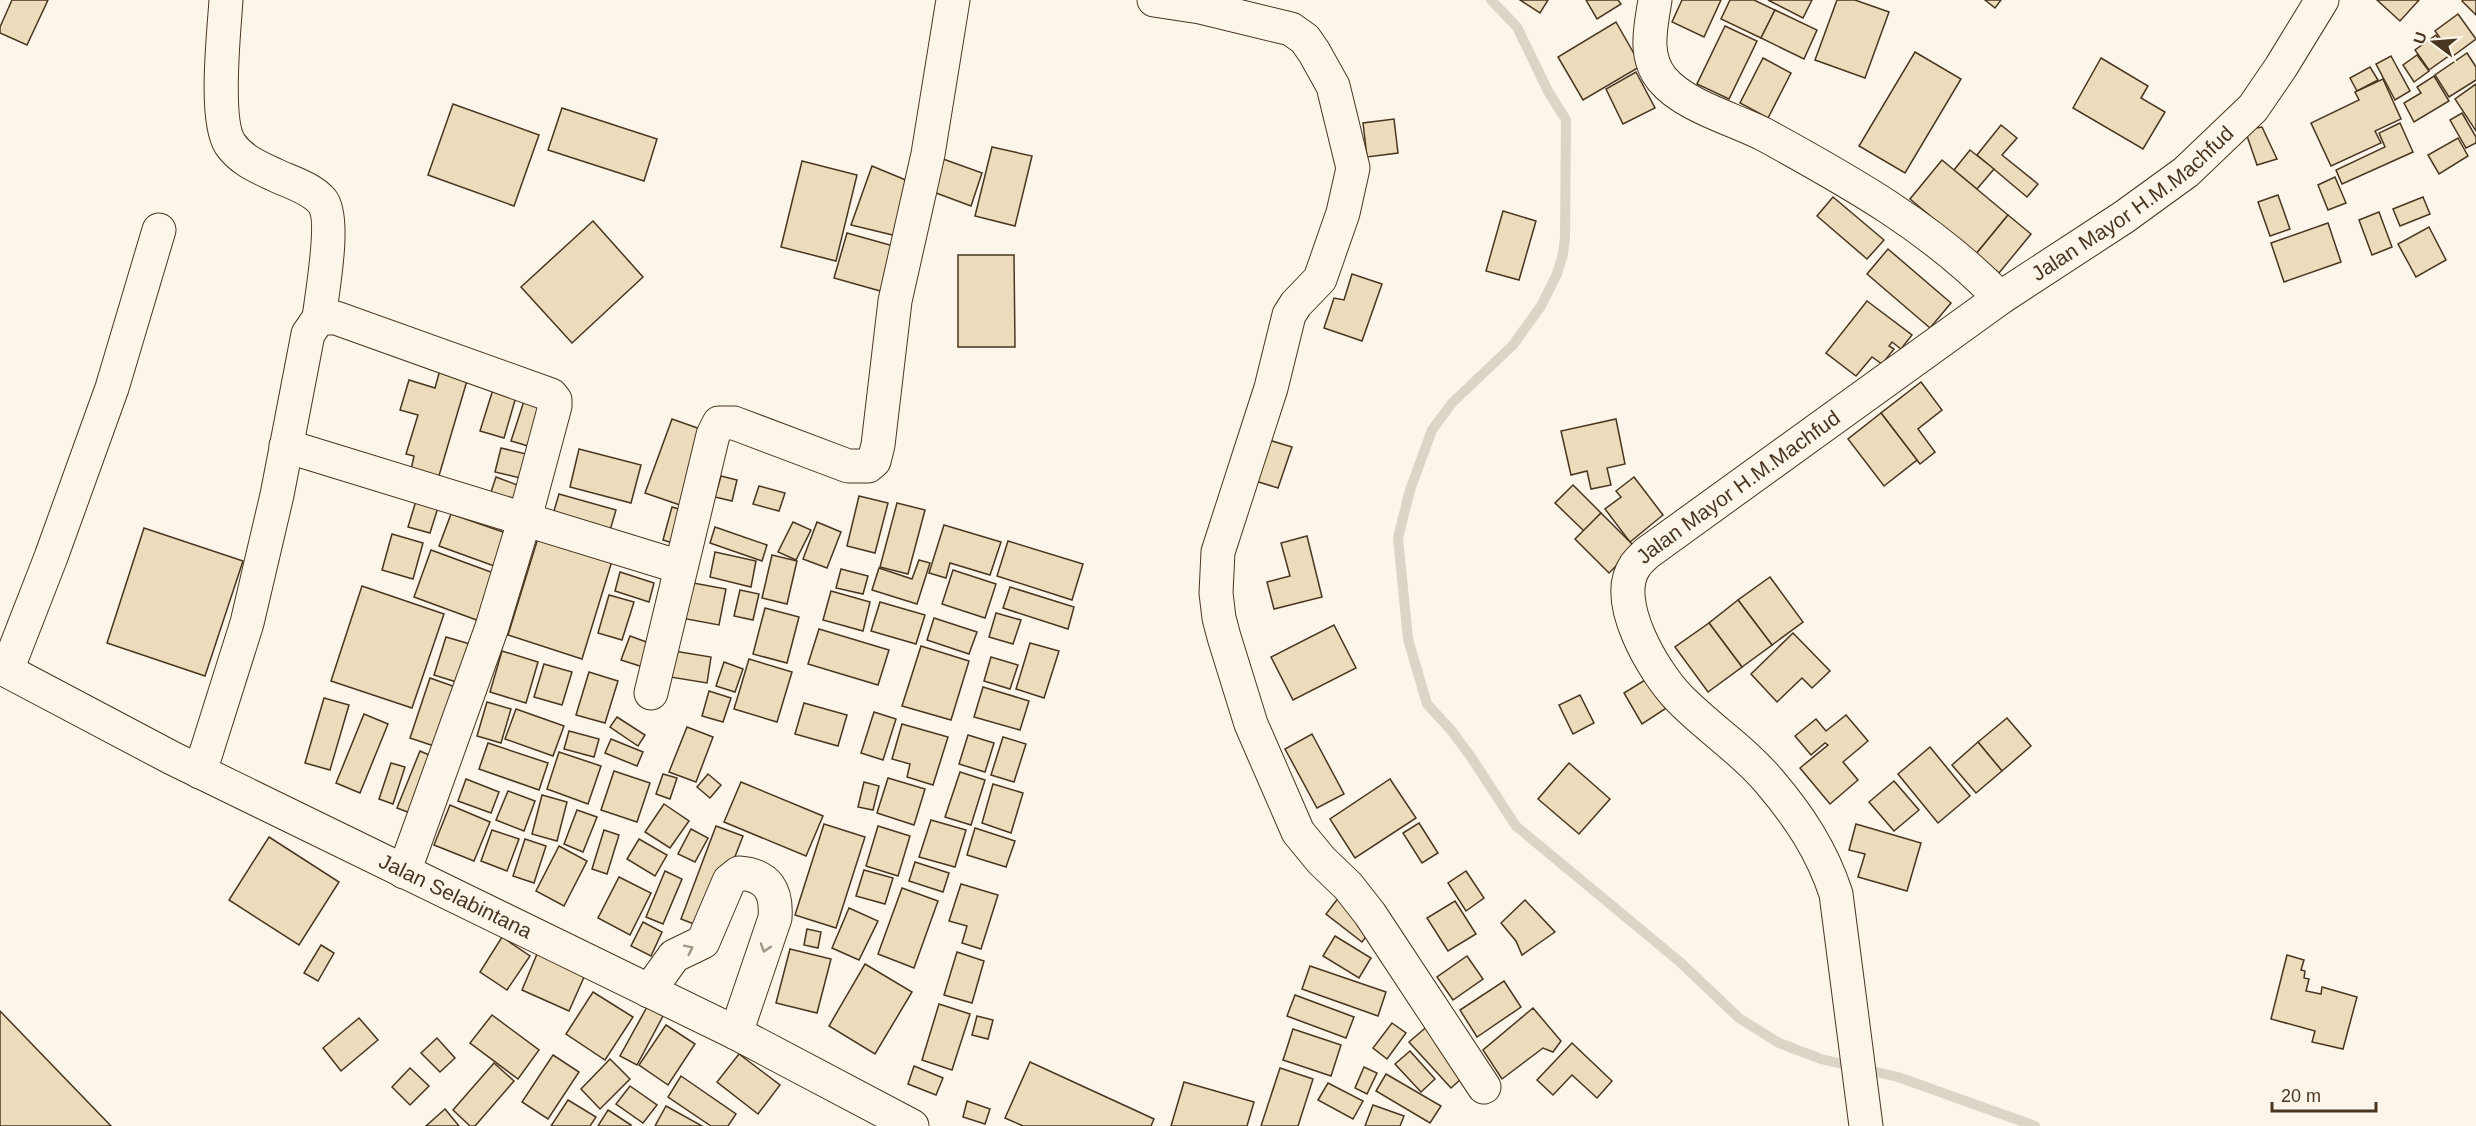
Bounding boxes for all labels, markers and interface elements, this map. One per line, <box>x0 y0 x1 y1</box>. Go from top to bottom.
north arrow <box>2404 12 2464 72</box>
text: U <box>2410 30 2430 46</box>
street label: Jalan Mayor H.M.Machfud <box>2027 121 2238 285</box>
street label: Jalan Mayor H.M.Machfud <box>1631 406 1844 568</box>
street label: Jalan Selabintana <box>376 849 536 943</box>
one-way arrow <box>760 942 773 953</box>
one-way arrow <box>682 945 693 957</box>
scale bar <box>2272 1075 2376 1113</box>
text: 20 m <box>2281 1086 2321 1106</box>

